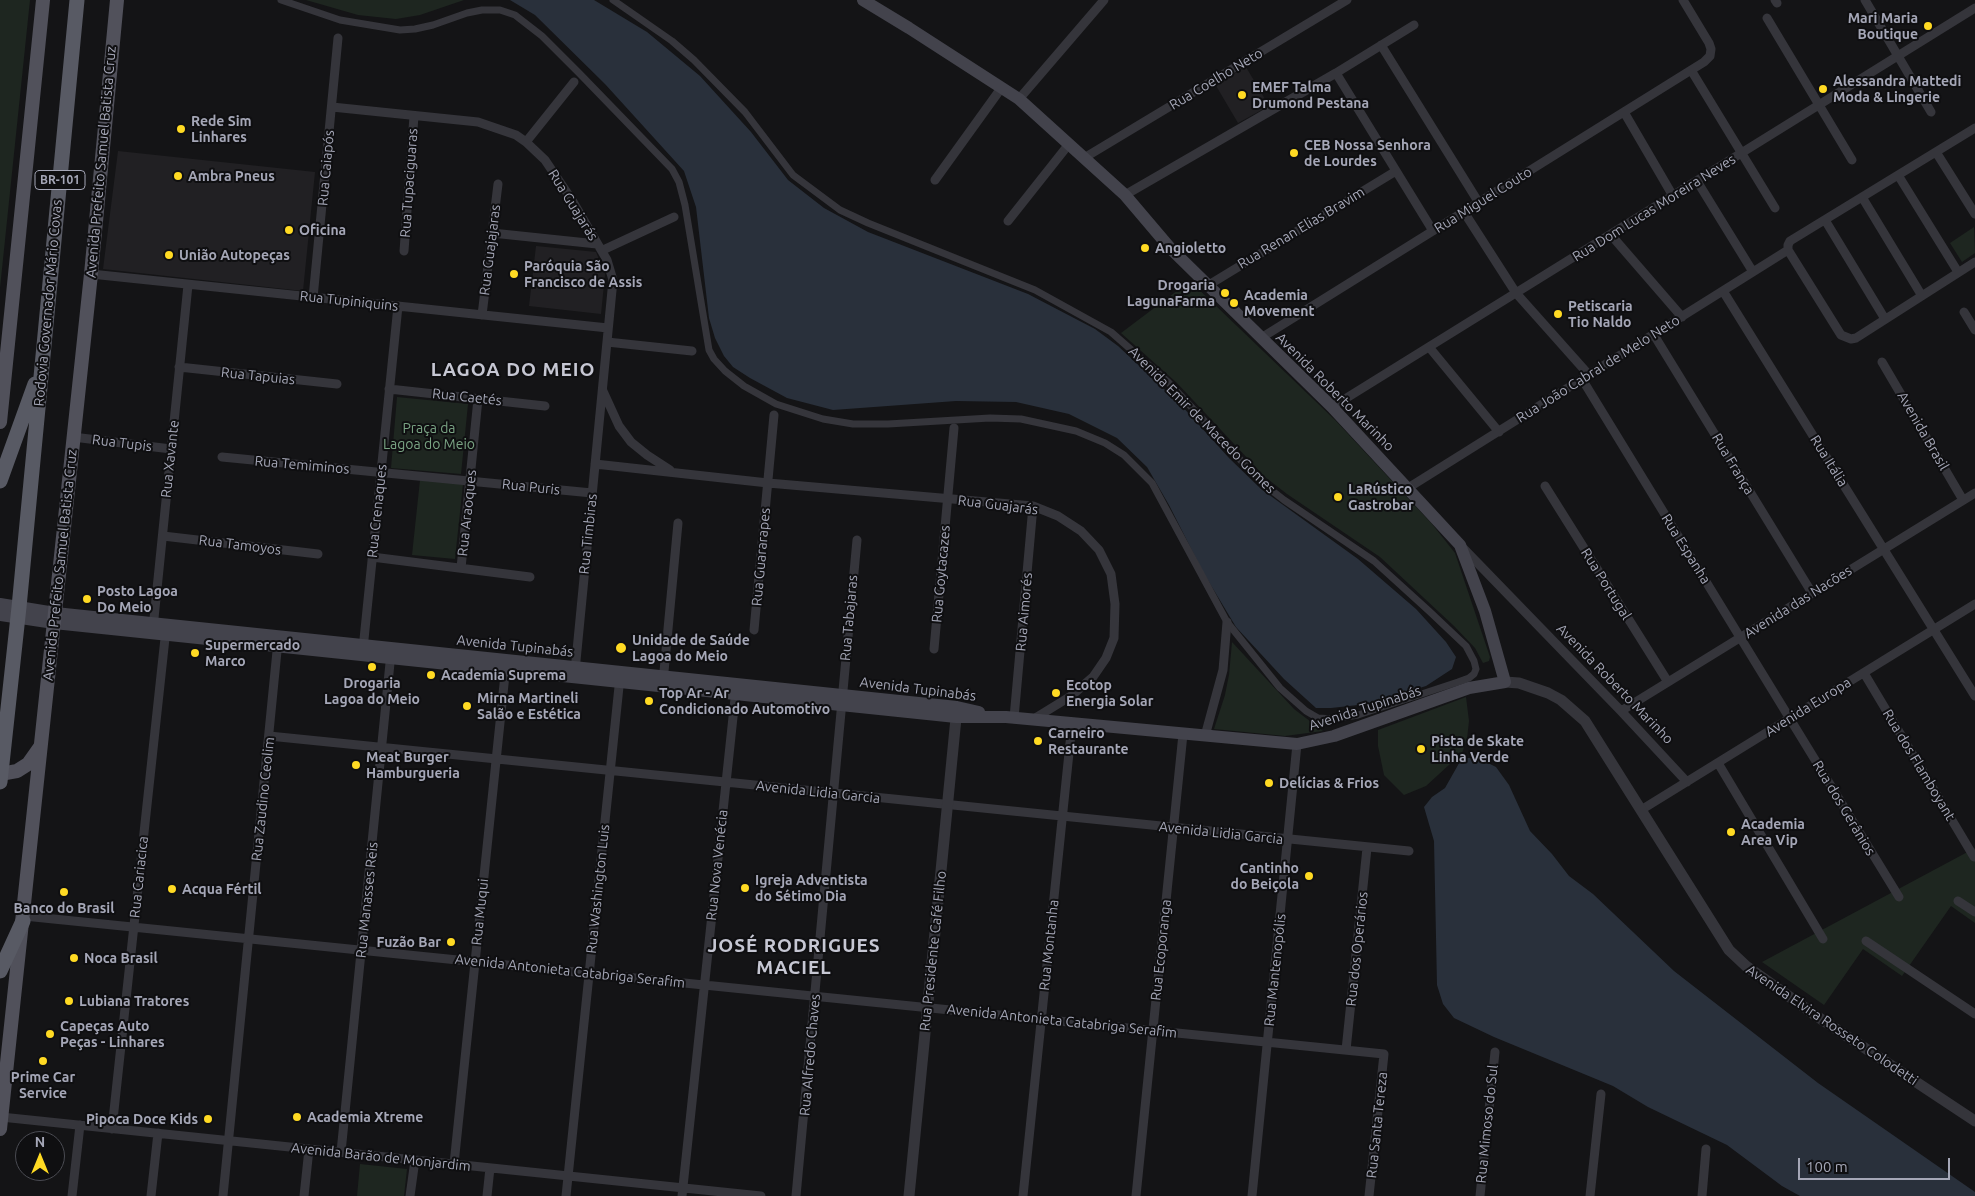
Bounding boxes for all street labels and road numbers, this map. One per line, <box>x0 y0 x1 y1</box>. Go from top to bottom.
street label: Rua Coelho Neto <box>1166 44 1266 114</box>
street label: Avenida Prefeito Samuel Batista Cruz <box>82 45 120 279</box>
street label: Rua Tupaciguaras <box>397 128 421 238</box>
street label: Rua Caiapós <box>314 129 338 207</box>
street label: Rua Dom Lucas Moreira Neves <box>1569 151 1739 265</box>
street label: Rua Miguel Couto <box>1431 163 1535 237</box>
street label: Rua Guajarás <box>544 166 602 244</box>
road number: BR-101 <box>35 170 85 190</box>
street label: Rua Renan Elias Bravim <box>1235 183 1367 273</box>
street label: Rodovia Governador Mário Covas <box>31 199 65 407</box>
street label: Rua Guajajaras <box>476 204 504 296</box>
street label: Rua Tupiniquins <box>299 287 399 315</box>
street label: Rua João Cabral de Melo Neto <box>1513 312 1683 426</box>
street label: Avenida Roberto Marinho <box>1272 329 1398 455</box>
street label: Avenida Emir de Macedo Gomes <box>1125 343 1279 497</box>
street label: Rua Tapuias <box>220 364 296 388</box>
street label: Rua Caetés <box>431 385 503 409</box>
street label: Avenida Brasil <box>1894 389 1952 473</box>
street label: Rua Xavante <box>158 419 182 499</box>
street label: Rua França <box>1708 430 1758 498</box>
street label: Rua Tupis <box>91 431 153 455</box>
street label: Rua Itália <box>1807 432 1851 490</box>
street label: Avenida Prefeito Samuel Batista Cruz <box>39 448 81 682</box>
street label: Rua Temiminos <box>254 452 350 478</box>
street label: Rua Crenaques <box>364 463 390 559</box>
street label: Rua Araoques <box>454 469 480 557</box>
street label: Rua Puris <box>501 476 561 498</box>
street label: Rua Guajarás <box>957 492 1039 518</box>
street label: Rua Timbiras <box>575 493 601 575</box>
street label: Rua Guararapes <box>748 507 774 607</box>
street label: Rua Espanha <box>1658 511 1714 587</box>
street label: Rua Goytacazes <box>928 525 954 623</box>
street label: Rua Tamoyos <box>198 532 282 558</box>
street label: Rua Portugal <box>1577 545 1635 623</box>
street label: Avenida das Nacões <box>1741 562 1855 642</box>
street label: Rua Aimorés <box>1012 572 1036 652</box>
street label: Rua Tabajaras <box>837 574 861 662</box>
street label: Avenida Roberto Marinho <box>1553 620 1677 748</box>
street label: Avenida Tupinabás <box>456 632 574 660</box>
street label: Avenida Tupinabás <box>859 674 977 704</box>
street label: Avenida Europa <box>1762 674 1854 740</box>
street label: Avenida Tupinabás <box>1307 682 1423 734</box>
street label: Rua dos Flamboyant <box>1879 706 1959 824</box>
street label: Rua Zaudino Ceolim <box>248 736 278 862</box>
street label: Rua dos Gerânios <box>1809 757 1879 859</box>
street label: Avenida Lidia Garcia <box>755 777 881 807</box>
street label: Rua Nova Venécia <box>703 809 731 921</box>
street label: Avenida Lidia Garcia <box>1158 818 1284 848</box>
street label: Rua Washington Luis <box>583 823 613 955</box>
street label: Rua Cariacica <box>126 835 152 919</box>
street label: Rua Manasses Reis <box>353 841 381 959</box>
street label: Rua Presidente Café Filho <box>916 870 950 1032</box>
street label: Rua Muqui <box>468 878 492 946</box>
street label: Rua dos Operários <box>1343 891 1371 1007</box>
street label: Rua Montanha <box>1036 899 1062 991</box>
street label: Rua Ecoporanga <box>1147 899 1175 1001</box>
street label: Rua Mantenopólis <box>1261 913 1289 1027</box>
street label: Avenida Antonieta Catabriga Serafim <box>454 951 686 991</box>
street label: Avenida Elvira Rosseto Colodetti <box>1743 961 1921 1089</box>
street label: Rua Alfredo Chaves <box>796 993 824 1117</box>
street label: Avenida Antonieta Catabriga Serafim <box>946 1001 1178 1041</box>
street label: Rua Mimoso do Sul <box>1472 1064 1502 1184</box>
street label: Rua Santa Tereza <box>1363 1071 1391 1179</box>
street label: Avenida Barão de Monjardim <box>290 1139 472 1175</box>

